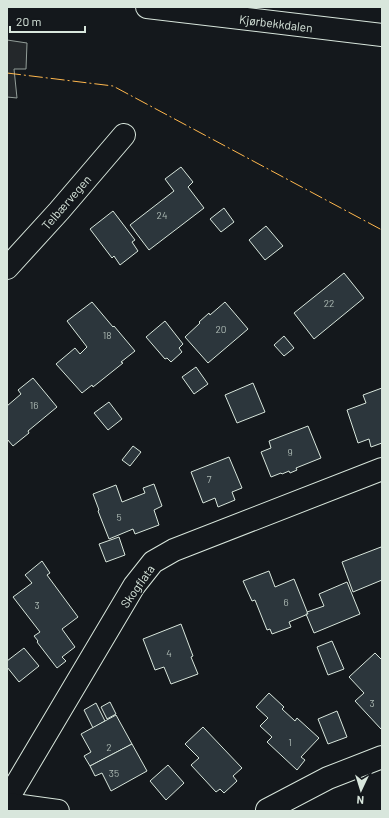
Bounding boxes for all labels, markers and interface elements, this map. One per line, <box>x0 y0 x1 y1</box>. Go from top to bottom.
scale bar <box>10 8 85 34</box>
street label: Kjørbekkdalen <box>238 12 314 34</box>
text: 20 m <box>16 14 42 28</box>
street label: Telbærvegen <box>39 172 93 232</box>
house number: 24 <box>157 209 167 221</box>
house number: 22 <box>324 297 334 309</box>
house number: 20 <box>215 323 227 335</box>
house number: 18 <box>103 329 111 341</box>
house number: 16 <box>30 399 38 411</box>
house number: 9 <box>287 446 293 458</box>
house number: 7 <box>207 473 212 485</box>
house number: 5 <box>116 511 122 523</box>
street label: Skogflata <box>117 562 157 610</box>
house number: 6 <box>283 596 289 608</box>
house number: 3 <box>34 599 40 611</box>
house number: 4 <box>166 647 172 659</box>
house number: 3 <box>369 697 375 709</box>
house number: 1 <box>288 736 292 748</box>
house number: 2 <box>106 741 112 753</box>
house number: 35 <box>109 767 119 779</box>
north arrow <box>341 770 381 810</box>
text: N <box>356 794 364 807</box>

